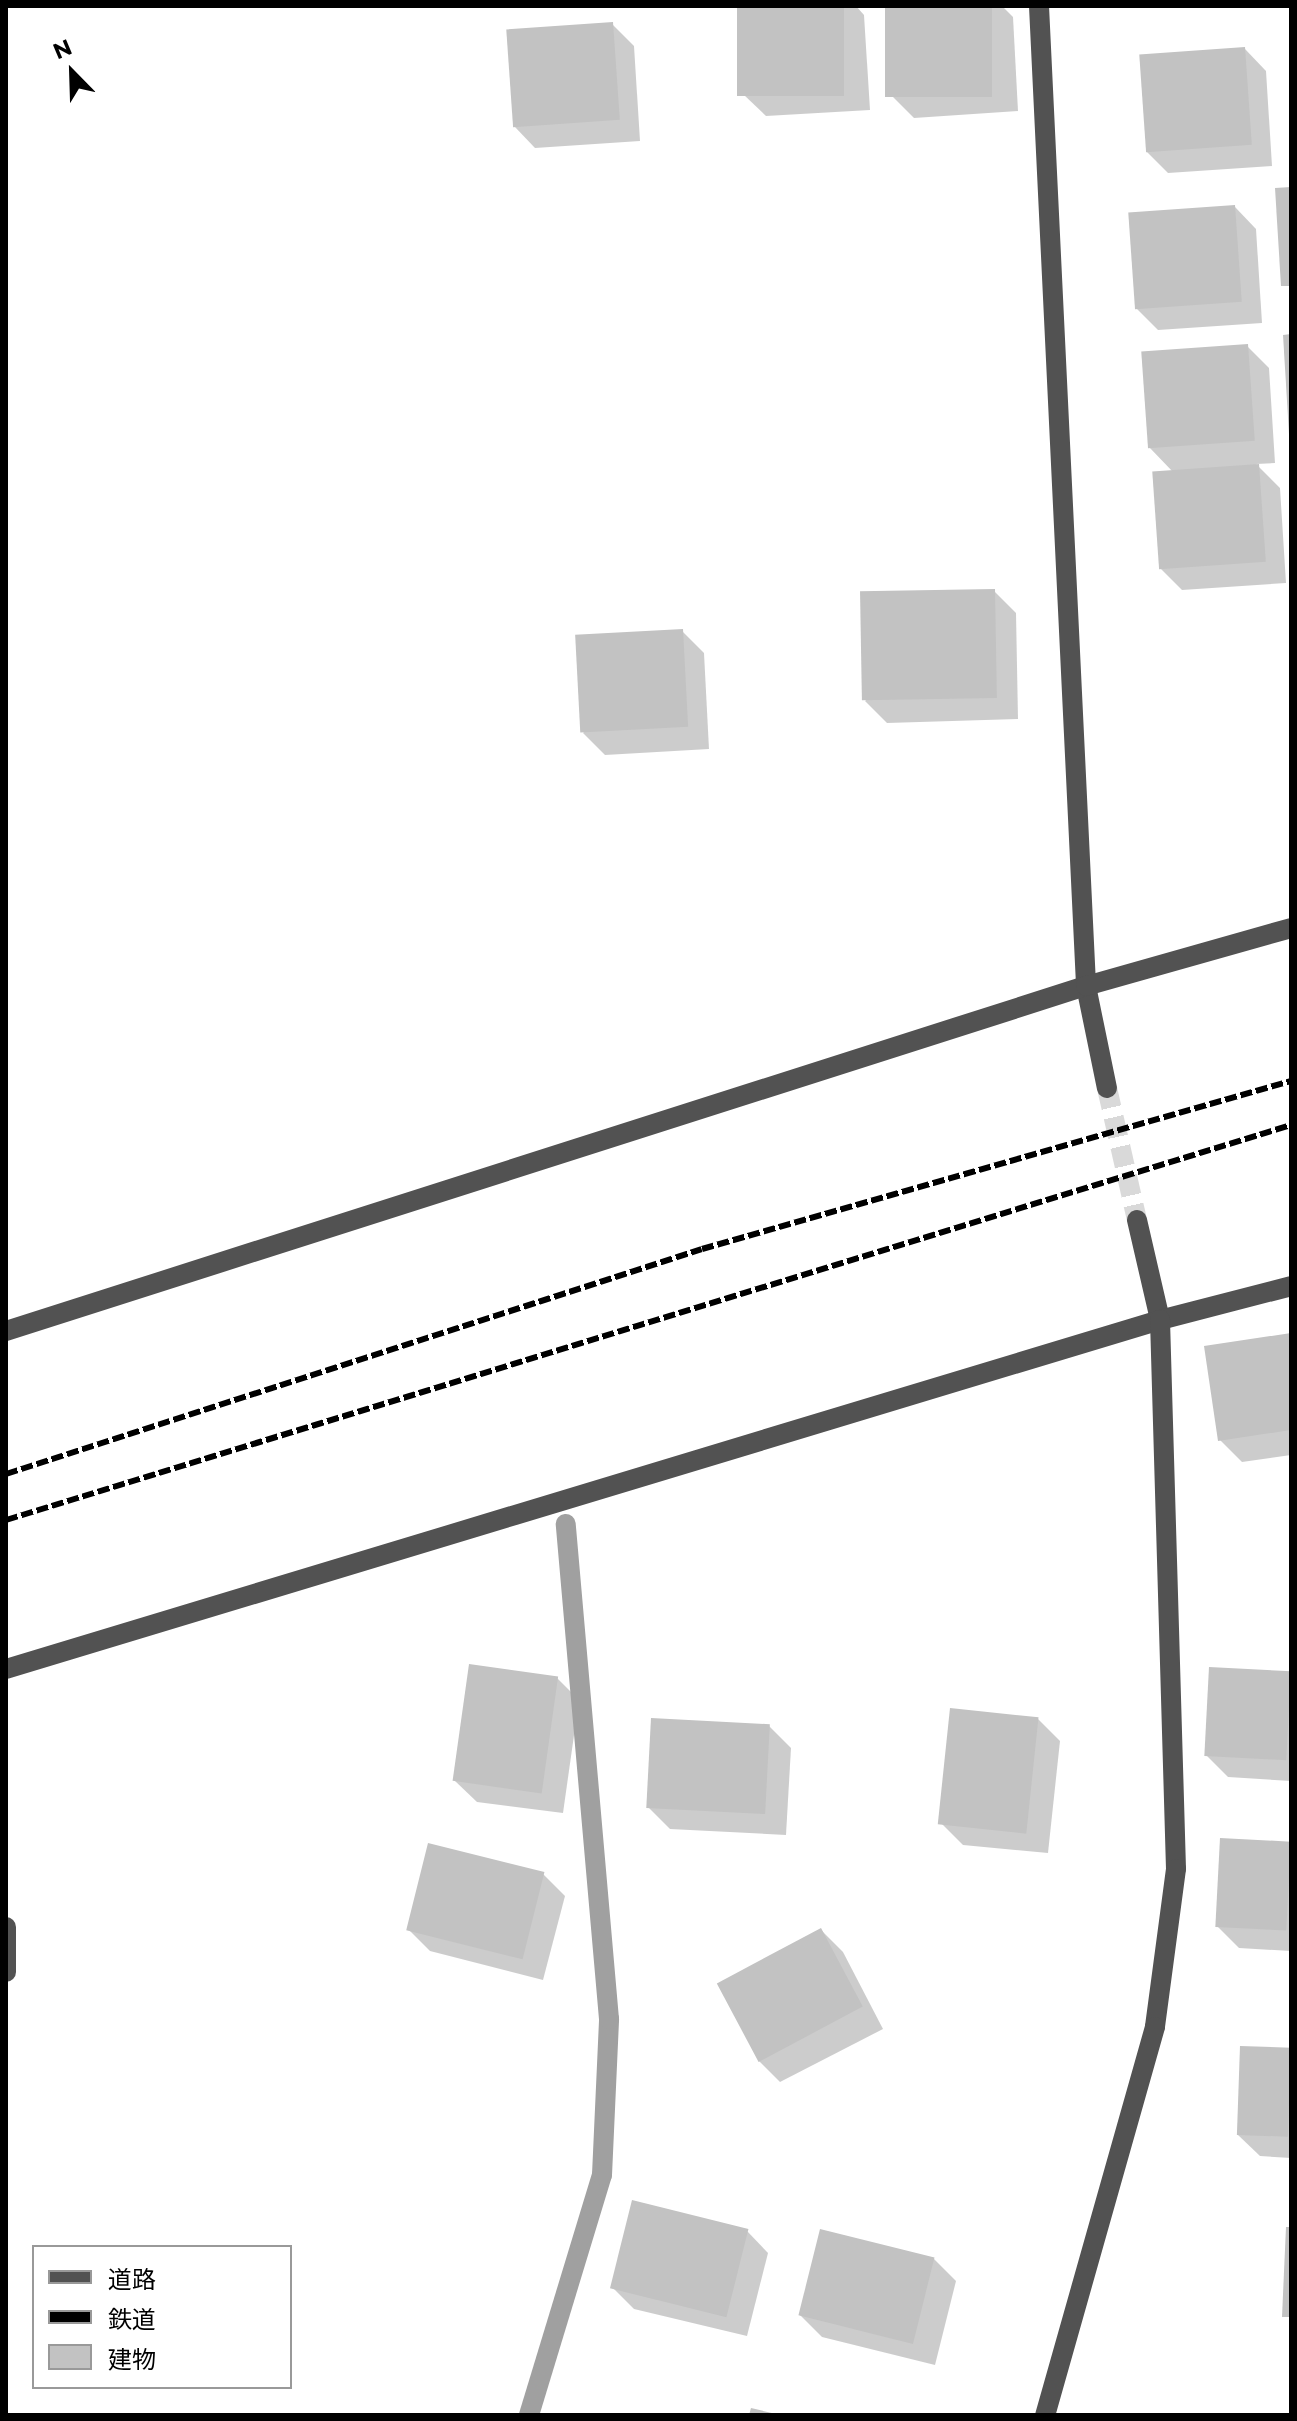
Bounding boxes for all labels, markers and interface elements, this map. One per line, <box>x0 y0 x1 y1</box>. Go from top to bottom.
north arrow <box>32 32 112 112</box>
text: N <box>49 34 76 65</box>
legend <box>32 2245 292 2389</box>
text: 道路 <box>108 2265 156 2294</box>
text: 鉄道 <box>108 2305 156 2334</box>
text: 建物 <box>108 2345 156 2374</box>

